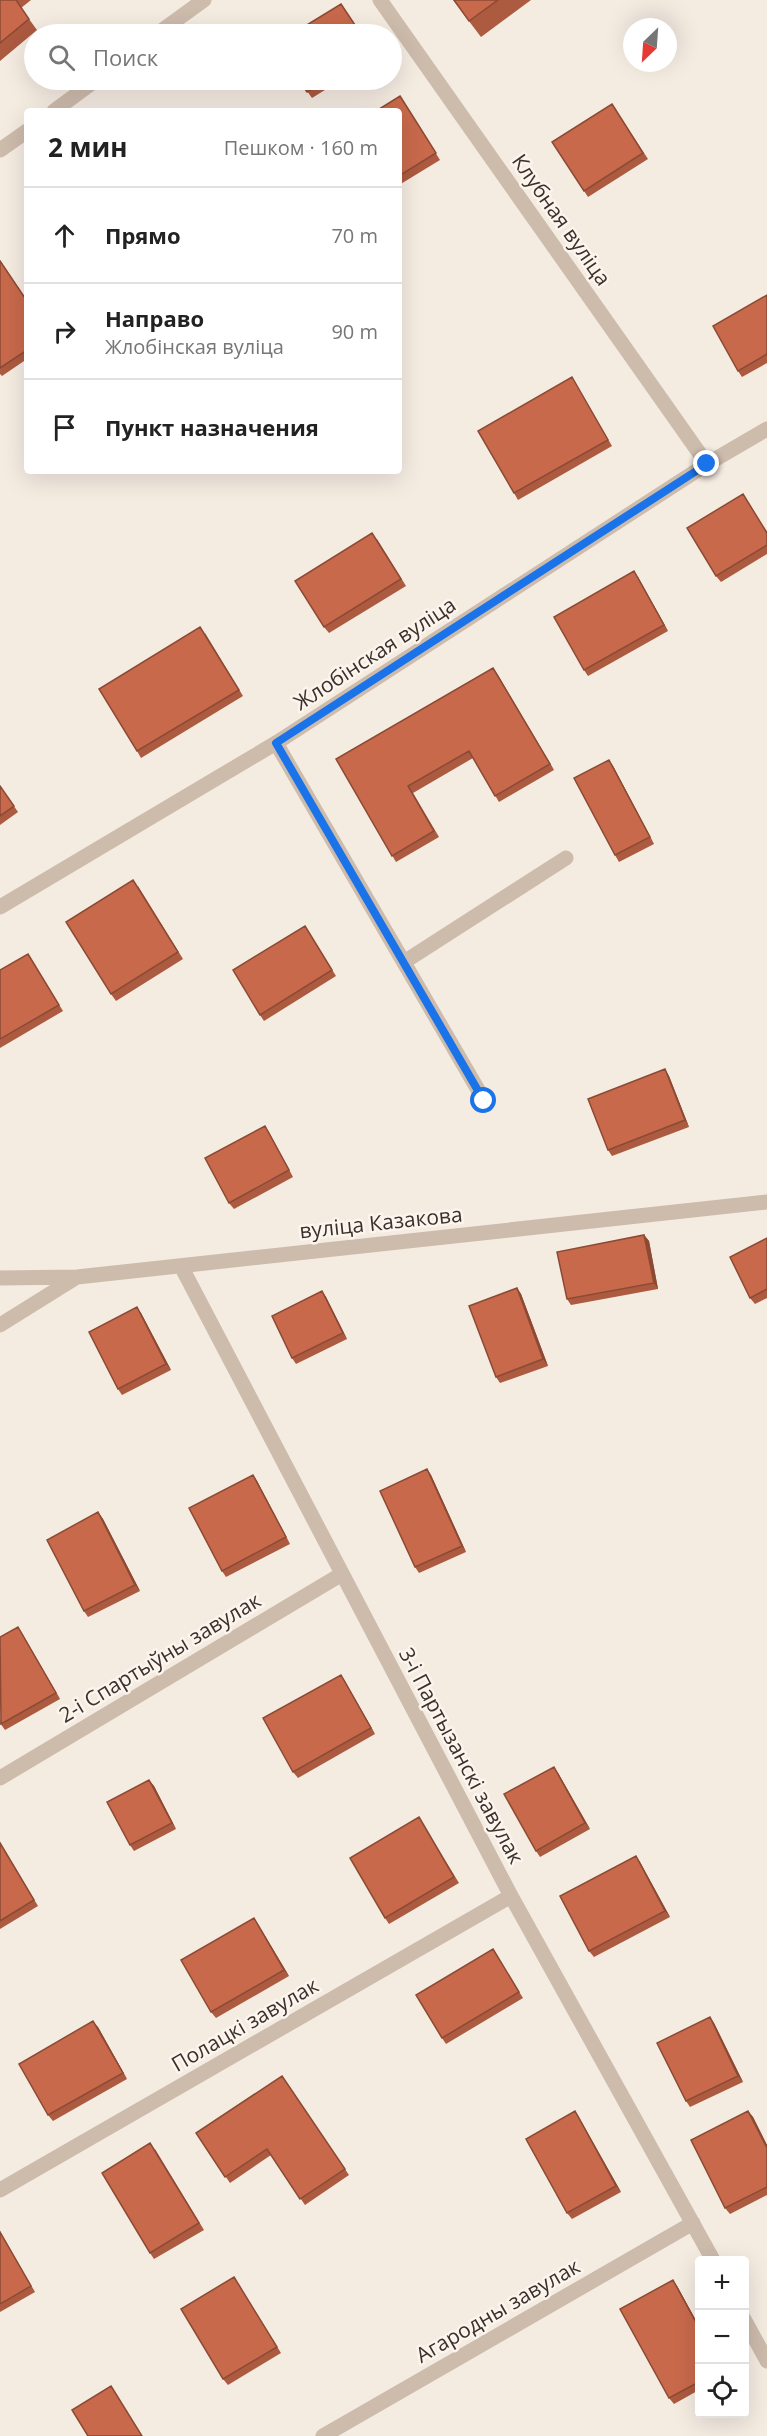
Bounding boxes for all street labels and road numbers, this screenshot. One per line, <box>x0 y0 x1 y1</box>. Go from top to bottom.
street label: Клубная вуліца <box>506 148 618 291</box>
street label: Жлобінская вуліца <box>288 590 461 716</box>
street label: вуліца Казакова <box>298 1200 464 1244</box>
street label: 2-і Спартыўны завулак <box>53 1586 266 1729</box>
street label: 3-і Партызанскі завулак <box>393 1643 531 1869</box>
street label: Полацкі завулак <box>166 1971 323 2078</box>
street label: Агародны завулак <box>410 2252 585 2369</box>

